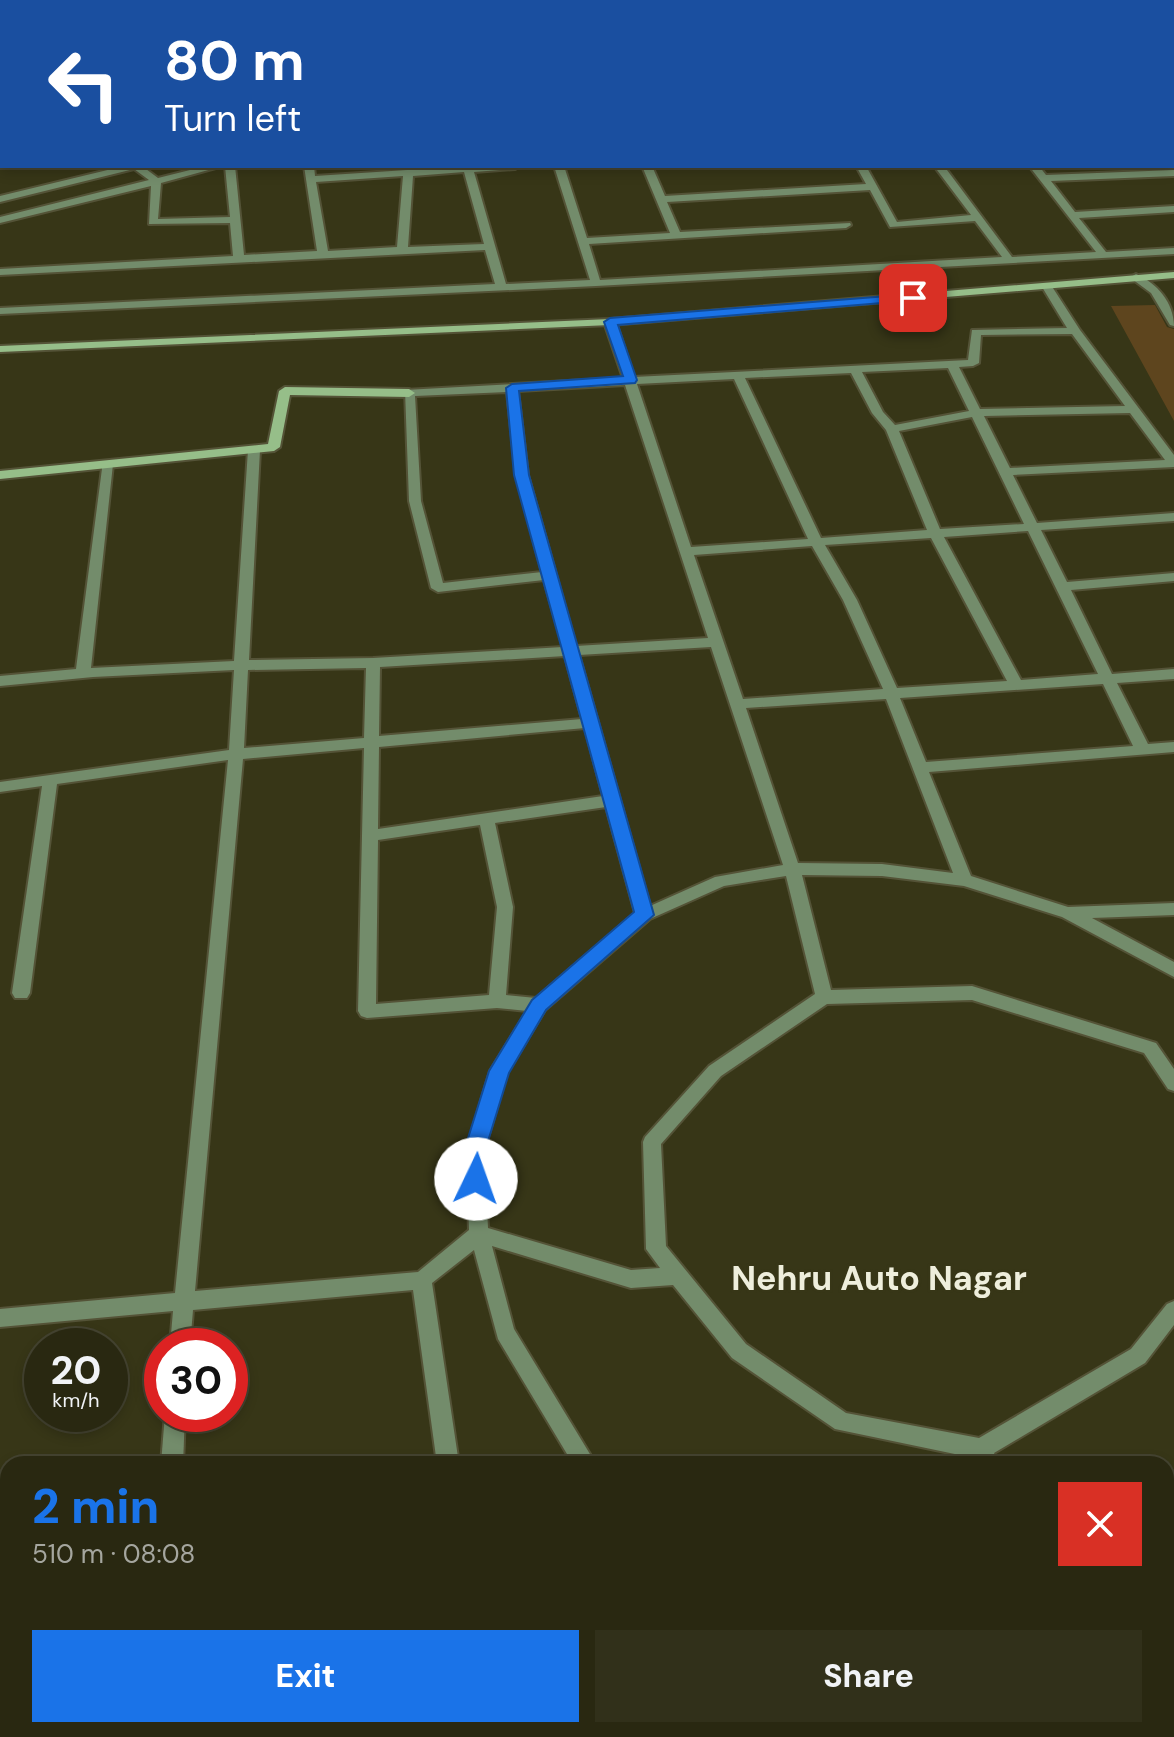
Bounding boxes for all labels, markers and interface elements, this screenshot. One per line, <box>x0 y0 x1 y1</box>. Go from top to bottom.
text: 80 m <box>164 24 305 97</box>
icon: left <box>32 32 136 136</box>
text: Turn left <box>164 95 301 142</box>
pin <box>879 264 947 332</box>
icon: arrive <box>891 276 935 320</box>
position arrow <box>434 1137 518 1221</box>
district label: Nehru Auto Nagar <box>731 1256 1027 1301</box>
speed limit sign: 30 <box>144 1328 248 1432</box>
text: 20 <box>50 1344 102 1396</box>
text: km/h <box>52 1387 100 1413</box>
text: 2 min <box>32 1475 159 1538</box>
button: close <box>1058 1482 1142 1566</box>
text: 510 m · 08:08 <box>32 1537 195 1571</box>
button: Exit <box>32 1630 579 1722</box>
button: Share <box>595 1630 1142 1722</box>

